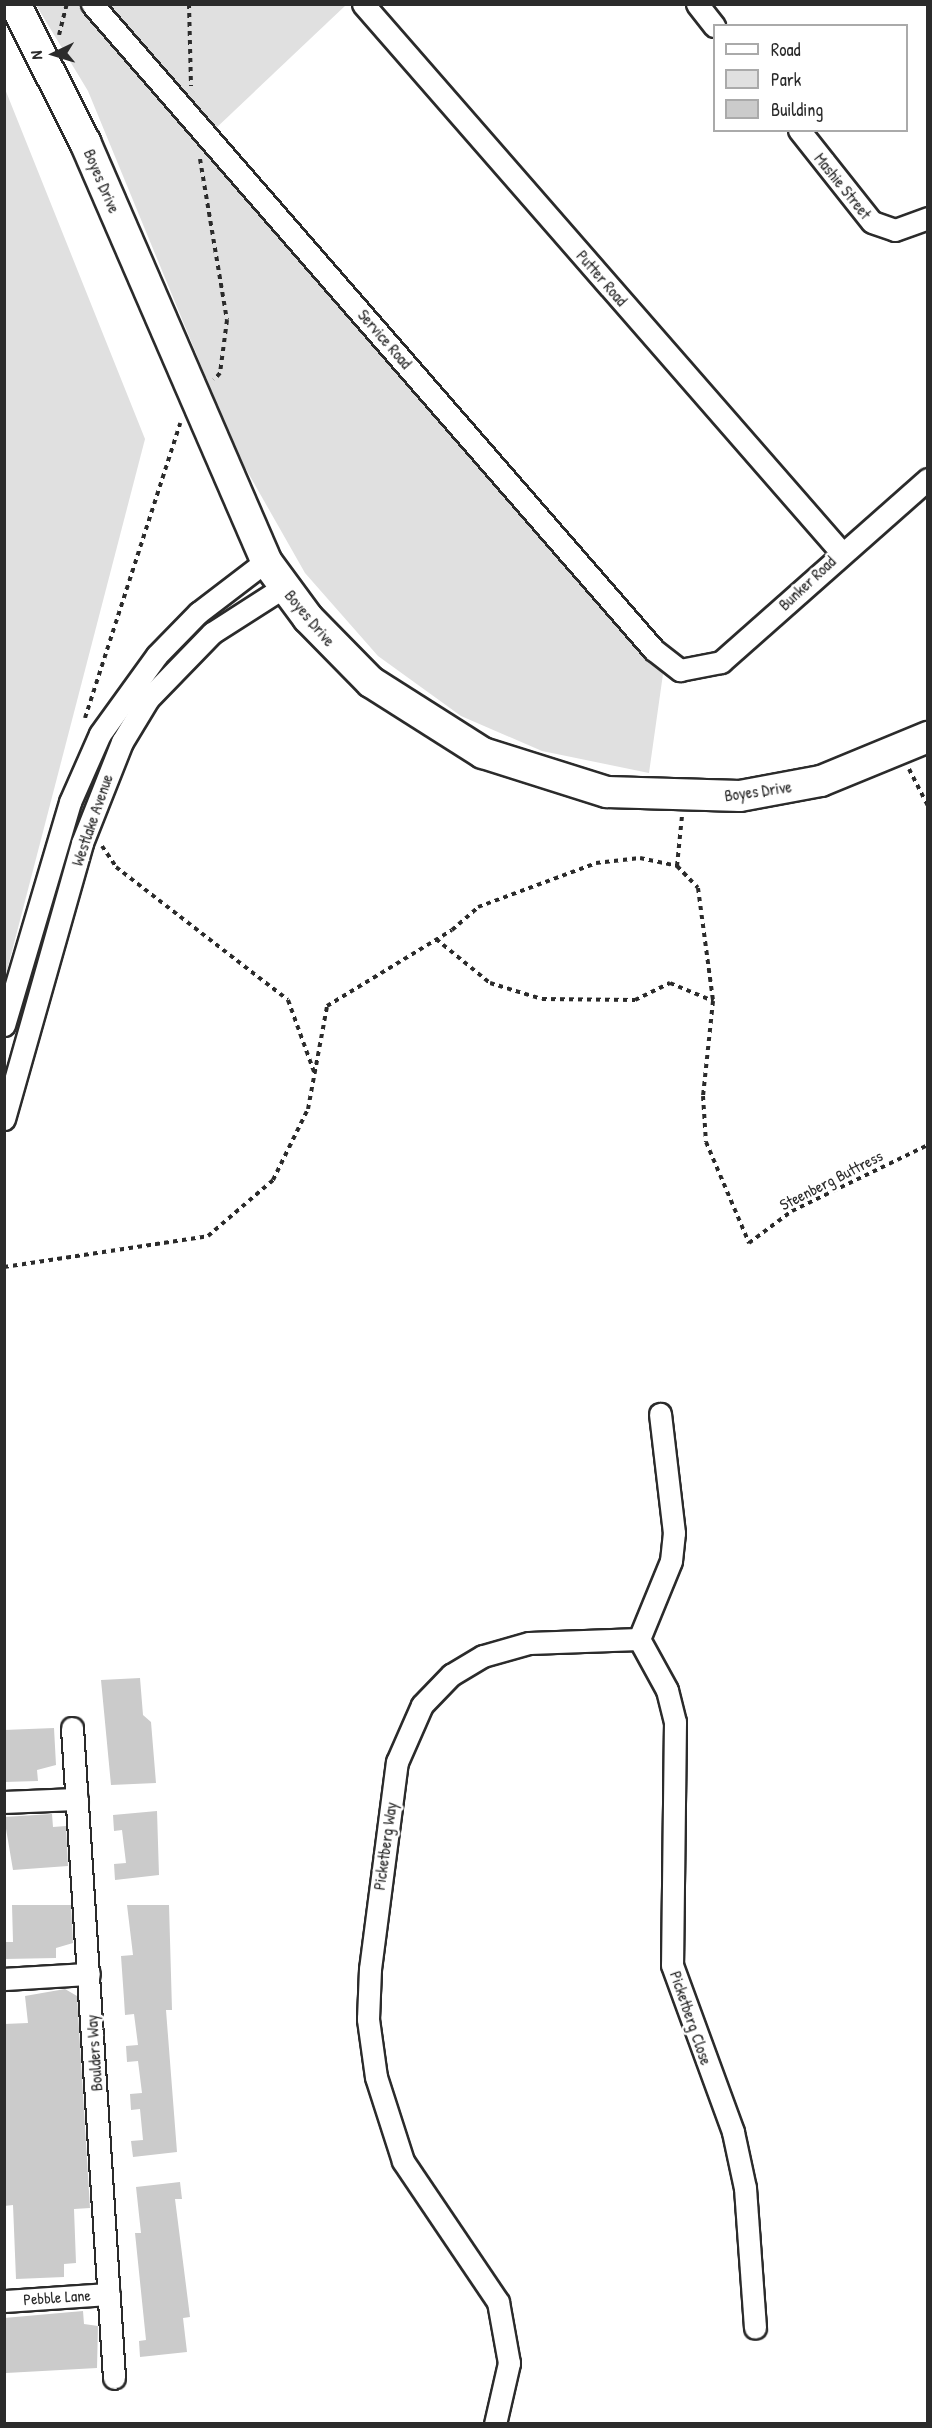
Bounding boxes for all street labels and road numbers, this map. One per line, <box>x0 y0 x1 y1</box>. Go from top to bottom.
street label: Boyes Drive <box>80 146 124 216</box>
street label: Mashie Street <box>811 149 875 223</box>
street label: Putter Road <box>573 246 631 310</box>
street label: Service Road <box>354 305 416 373</box>
street label: Bunker Road <box>775 552 839 614</box>
street label: Boyes Drive <box>281 586 339 650</box>
street label: Westlake Avenue <box>67 772 117 868</box>
street label: Boyes Drive <box>723 777 793 805</box>
street label: Steenberg Buttress <box>776 1146 886 1214</box>
street label: Picketberg Way <box>369 1801 401 1891</box>
street label: Picketberg Close <box>666 1969 716 2067</box>
street label: Boulders Way <box>82 2014 106 2092</box>
street label: Pebble Lane <box>23 2285 91 2309</box>

